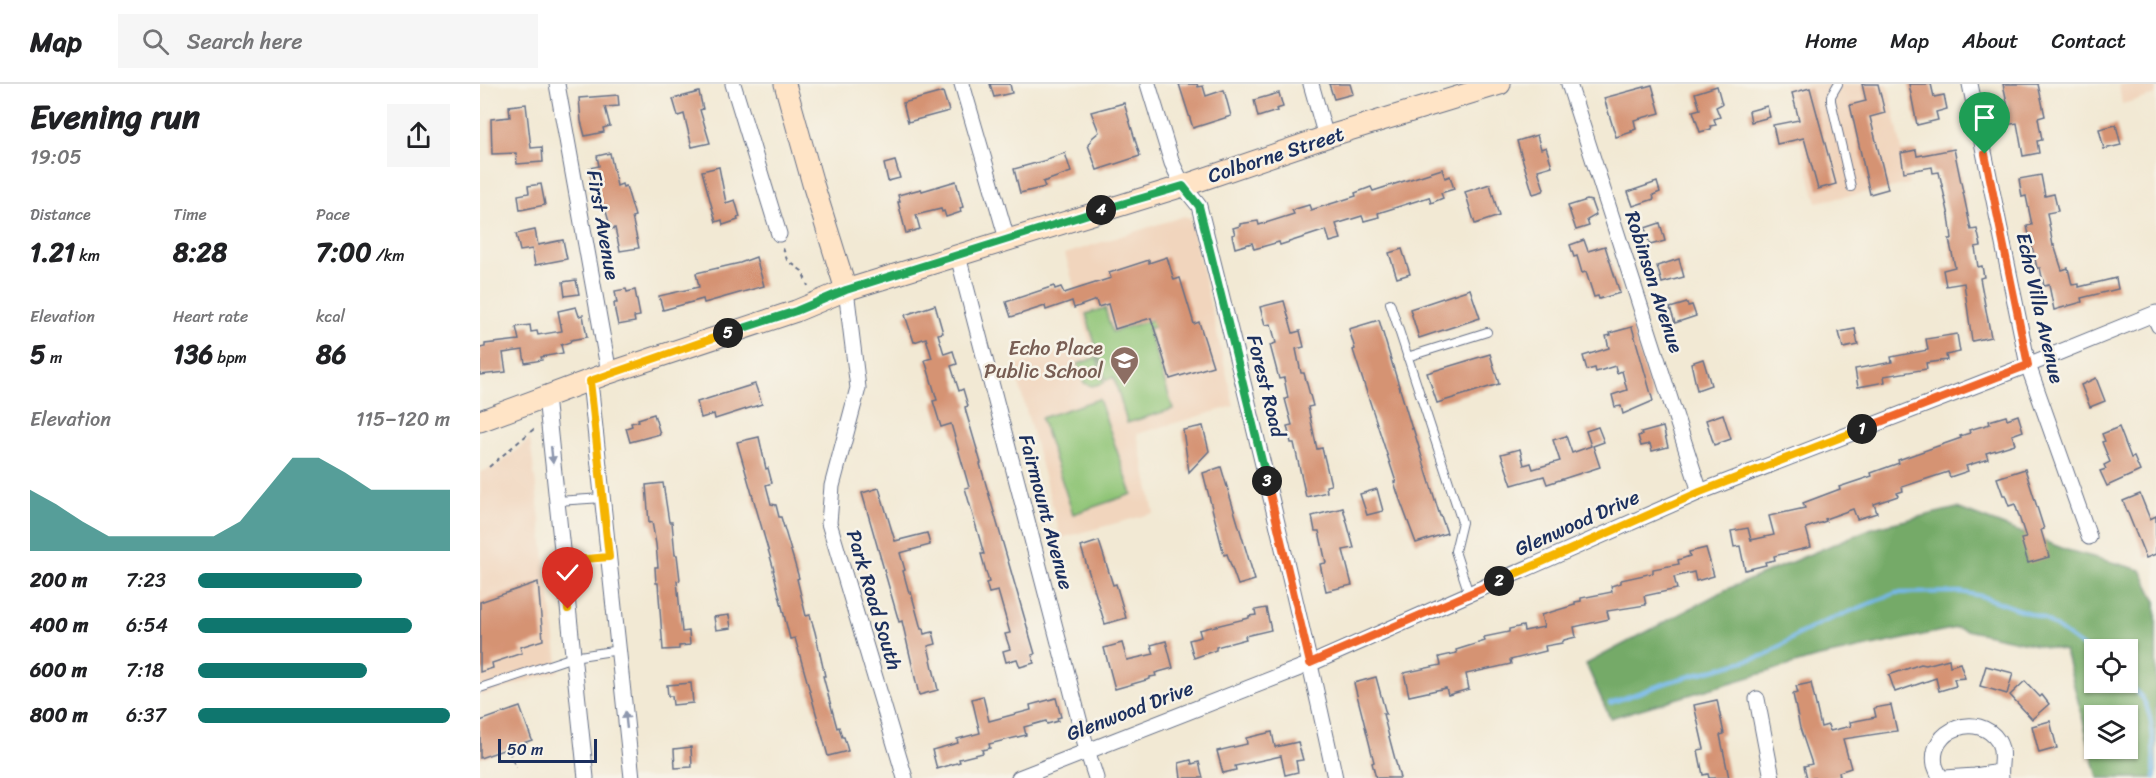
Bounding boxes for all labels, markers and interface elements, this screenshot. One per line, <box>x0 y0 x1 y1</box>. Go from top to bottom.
search box <box>118 14 538 68</box>
text: Map <box>30 17 82 66</box>
text: Search here <box>187 22 303 61</box>
text: Home <box>1805 22 1857 60</box>
text: Map <box>1890 22 1929 60</box>
text: About <box>1962 22 2019 60</box>
text: Contact <box>2052 22 2126 60</box>
icon: search <box>139 25 172 58</box>
text: Evening run <box>30 88 200 146</box>
pin <box>1959 92 2010 154</box>
icon: arrive <box>1968 101 2001 134</box>
button: share <box>387 104 450 167</box>
street label: Colborne Street <box>1203 116 1349 194</box>
text: 19:05 <box>30 140 82 175</box>
street label: First Avenue <box>576 167 630 283</box>
pin: 4 <box>1086 195 1116 225</box>
text: 4 <box>1096 195 1106 224</box>
text: Distance <box>30 200 91 229</box>
text: Time <box>173 200 207 229</box>
text: Pace <box>316 200 350 229</box>
street label: Robinson Avenue <box>1615 206 1694 358</box>
text: 1.21 <box>30 229 75 275</box>
text: 8:28 <box>173 229 227 275</box>
text: 7:00 <box>316 229 372 275</box>
street label: Echo Villa Avenue <box>2006 229 2074 387</box>
text: km <box>75 241 100 270</box>
text: /km <box>372 241 404 270</box>
text: Elevation <box>30 302 95 331</box>
text: Heart rate <box>173 302 248 331</box>
text: kcal <box>316 302 345 331</box>
pin: 5 <box>713 318 743 348</box>
text: 5 <box>723 318 733 347</box>
text: 5 <box>30 331 46 377</box>
text: 136 <box>173 331 213 377</box>
text: 86 <box>316 331 346 377</box>
place label: Echo Place Public School <box>984 331 1103 389</box>
street label: Forest Road <box>1236 331 1296 442</box>
text: m <box>46 343 62 372</box>
text: bpm <box>213 343 247 372</box>
school or university icon: Echo Place Public School <box>1108 344 1140 386</box>
text: Elevation <box>30 402 111 437</box>
text: 115–120 m <box>356 402 450 437</box>
pin: 1 <box>1847 414 1877 444</box>
text: 1 <box>1859 414 1865 443</box>
street label: Fairmount Avenue <box>1008 430 1084 594</box>
one-way arrow <box>547 446 557 465</box>
pin: 3 <box>1252 466 1282 496</box>
text: 3 <box>1263 466 1271 495</box>
street label: Glenwood Drive <box>1509 480 1645 566</box>
street label: Park Road South <box>836 526 912 674</box>
pin <box>542 547 593 609</box>
icon: check <box>551 556 584 589</box>
text: 200 m <box>30 563 87 598</box>
text: 7:23 <box>126 563 166 598</box>
pin: 2 <box>1484 566 1514 596</box>
text: 2 <box>1494 566 1504 595</box>
text: 400 m <box>30 608 88 643</box>
text: 6:54 <box>126 608 168 643</box>
map controls <box>2084 639 2138 759</box>
button: locate <box>2084 639 2138 693</box>
text: 600 m <box>30 653 87 688</box>
text: 7:18 <box>126 653 164 688</box>
street label: Glenwood Drive <box>1061 671 1199 751</box>
text: 800 m <box>30 698 88 733</box>
text: 6:37 <box>126 698 166 733</box>
button: layers <box>2084 705 2138 759</box>
one-way arrow <box>621 710 631 729</box>
text: 50 m <box>507 735 543 764</box>
scale bar <box>498 736 597 764</box>

